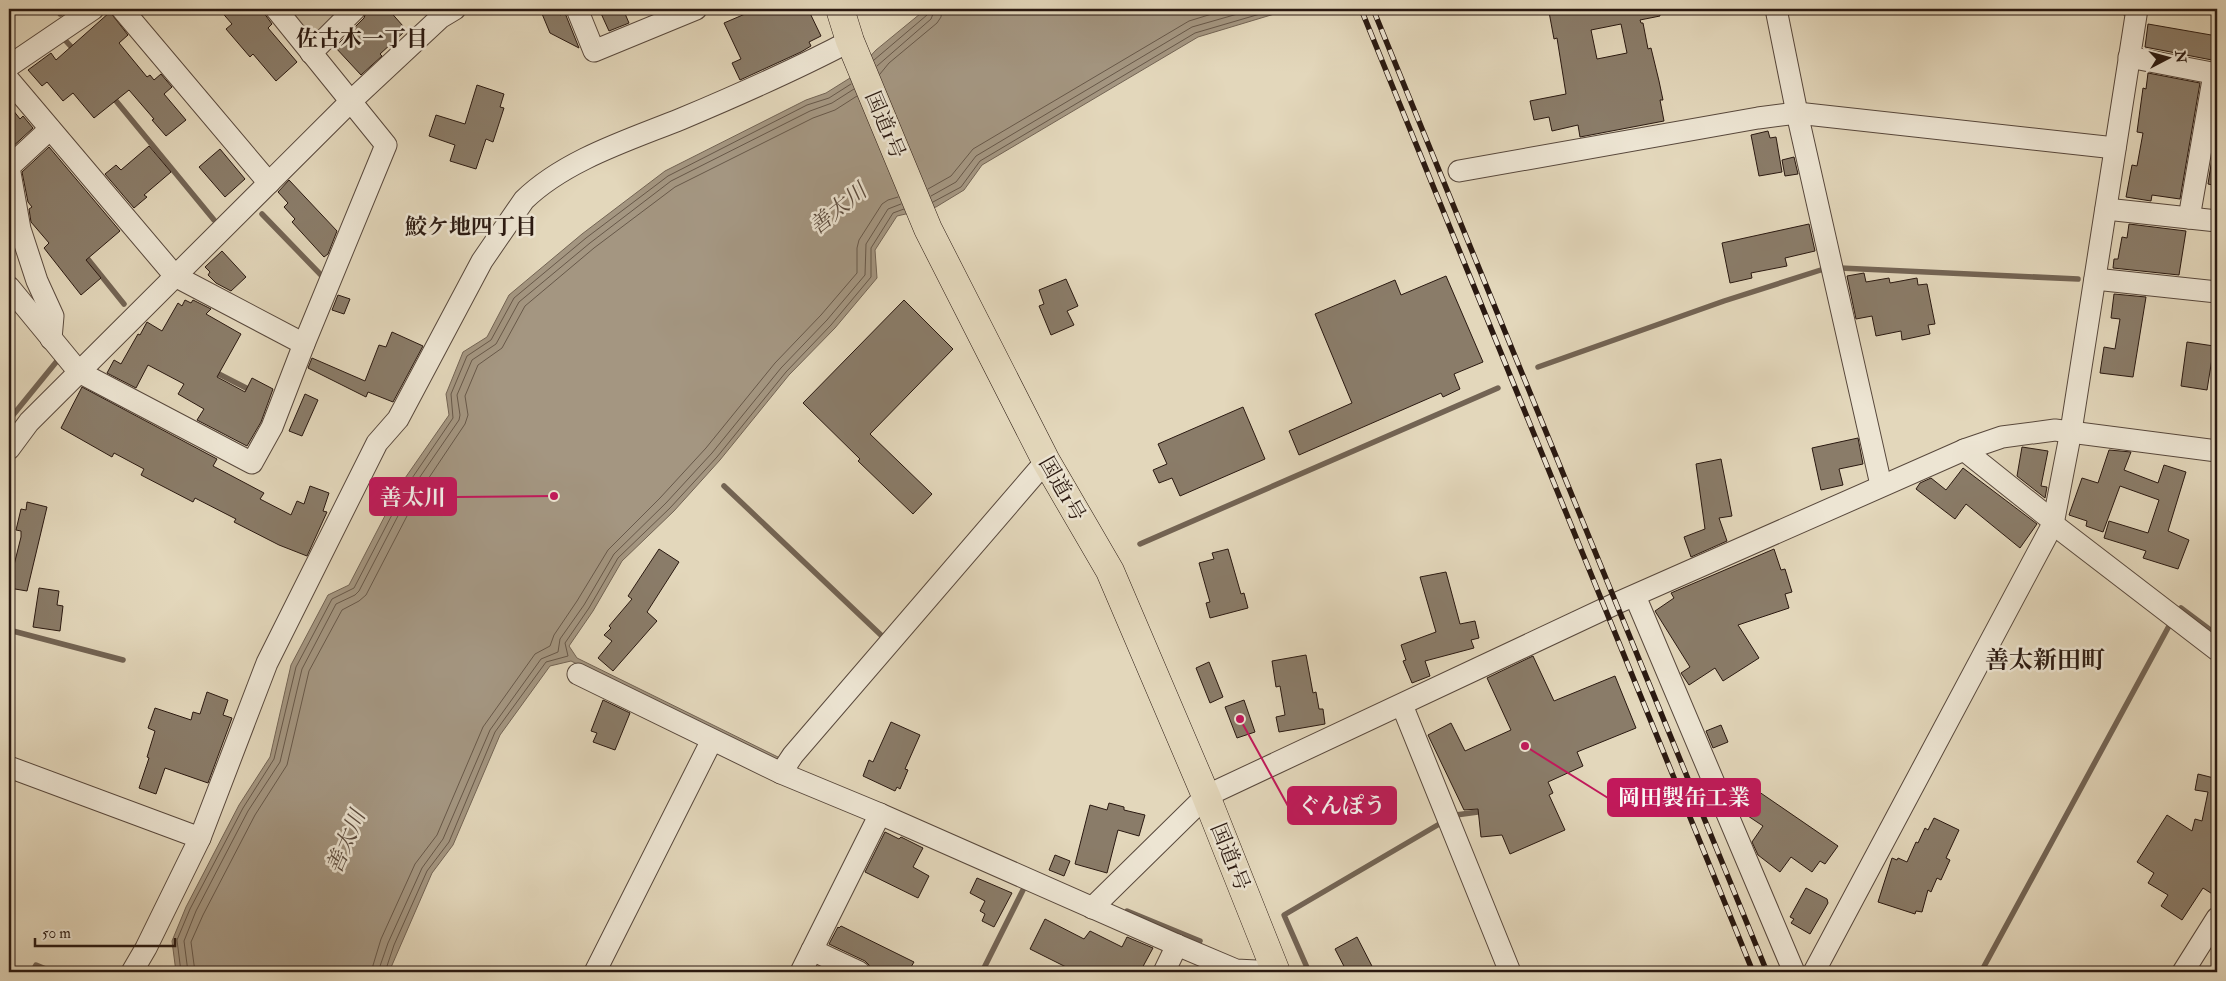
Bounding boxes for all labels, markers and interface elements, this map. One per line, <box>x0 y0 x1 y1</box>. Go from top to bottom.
district label: 佐古木一丁目 <box>296 25 428 53</box>
north arrow <box>2144 32 2194 82</box>
text: N <box>2171 49 2190 64</box>
street label: 国道1号 <box>859 87 911 163</box>
water label: 善太川 <box>804 176 874 241</box>
district label: 鮫ケ地四丁目 <box>405 213 537 241</box>
street label: 国道1号 <box>1033 452 1091 526</box>
callout: 善太川 <box>370 478 456 515</box>
text: 善太川 <box>380 484 446 512</box>
district label: 善太新田町 <box>1985 645 2105 676</box>
callout: 岡田製缶工業 <box>1608 779 1760 816</box>
text: 岡田製缶工業 <box>1618 784 1750 812</box>
callout: ぐんぽう <box>1288 787 1396 824</box>
text: ぐんぽう <box>1298 792 1386 820</box>
water label: 善太川 <box>320 804 373 878</box>
street label: 国道1号 <box>1204 819 1256 895</box>
scale bar <box>35 916 175 948</box>
text: 50 m <box>42 924 71 943</box>

